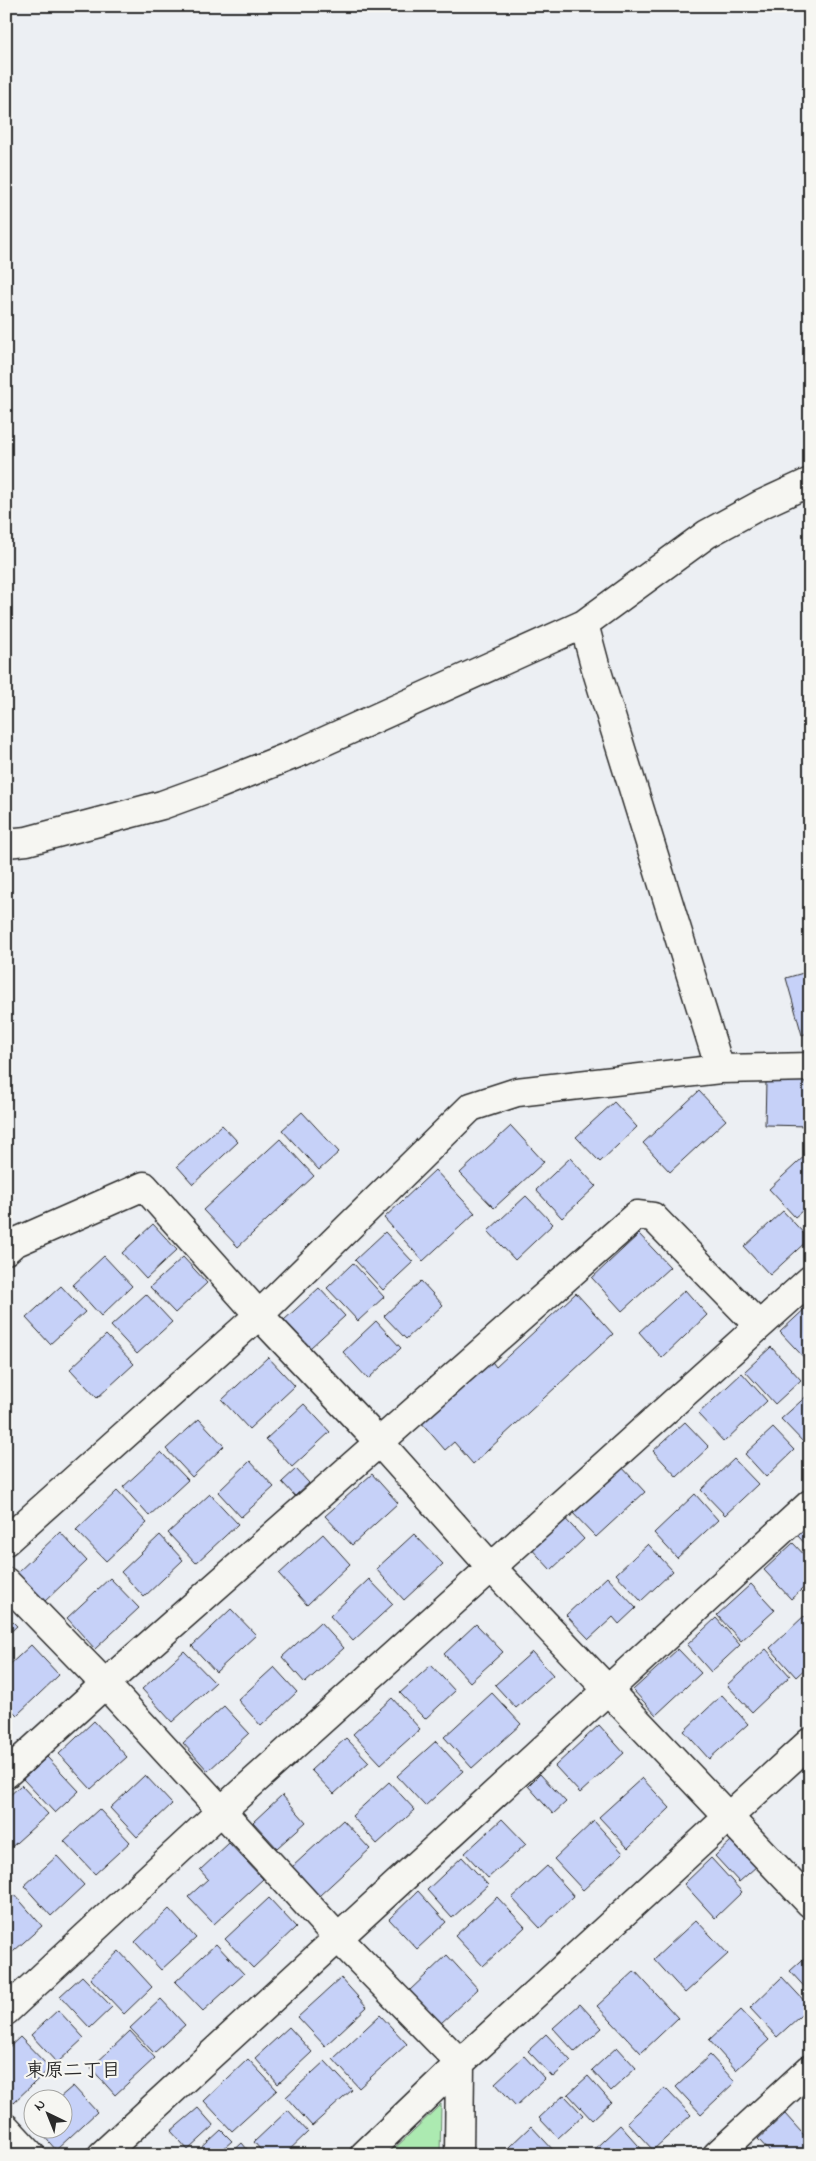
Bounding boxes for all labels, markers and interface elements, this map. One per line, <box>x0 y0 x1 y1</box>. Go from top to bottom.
district label: 東原二丁目 <box>25 2058 121 2085</box>
north arrow <box>22 2088 72 2138</box>
text: N <box>30 2095 51 2116</box>

